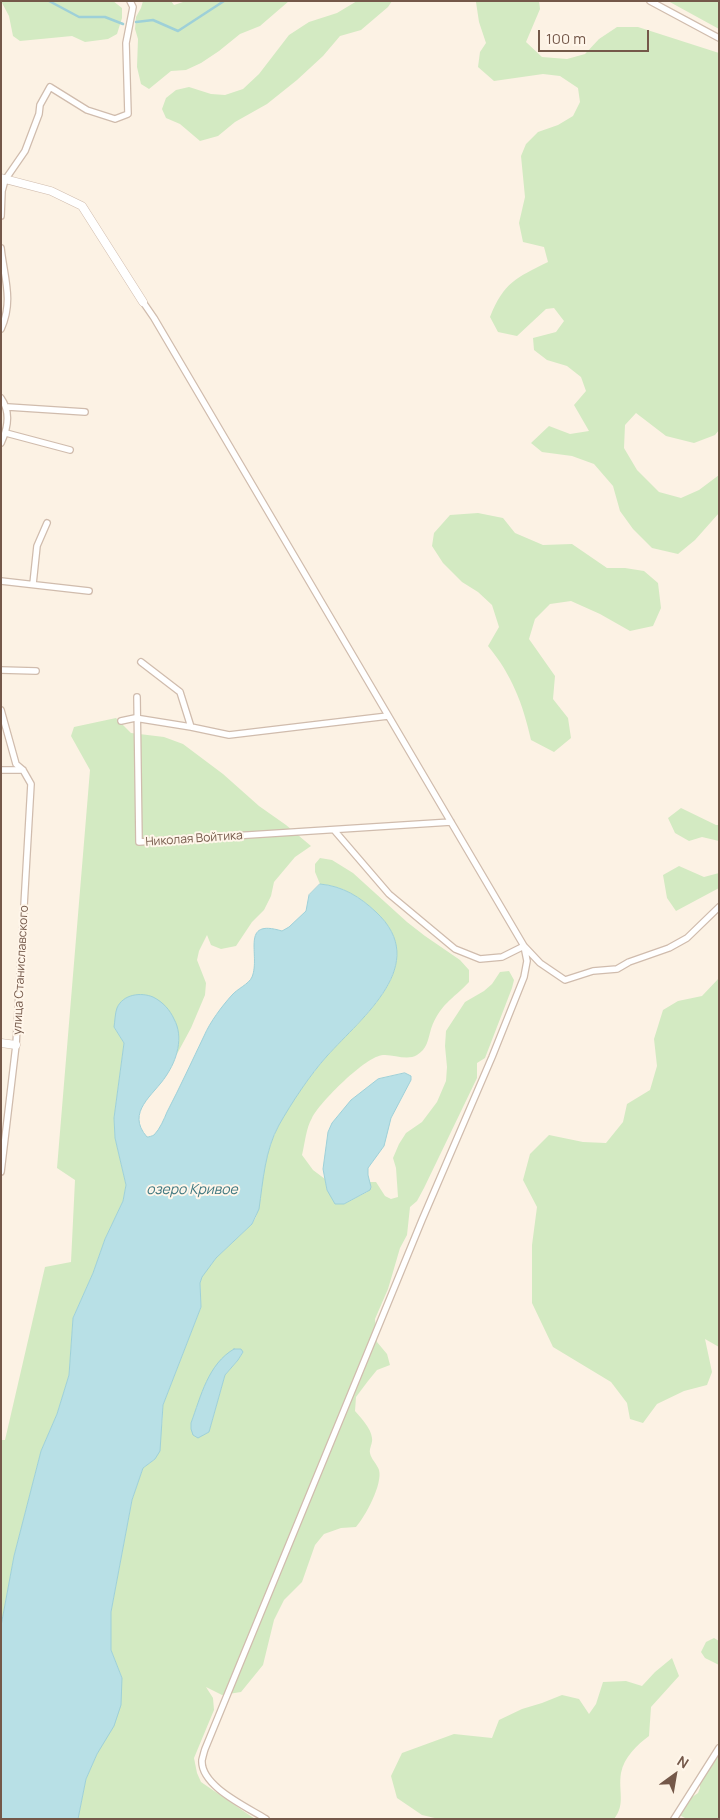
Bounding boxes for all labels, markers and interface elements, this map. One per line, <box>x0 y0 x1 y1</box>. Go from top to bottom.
scale bar <box>540 20 651 52</box>
text: 100 m <box>546 28 586 49</box>
street label: Николая Войтика <box>145 828 243 850</box>
street label: улица Станиславского <box>10 905 32 1035</box>
water label: озеро Кривое <box>146 1182 238 1198</box>
north arrow <box>650 1750 700 1800</box>
text: N <box>674 1751 693 1773</box>

